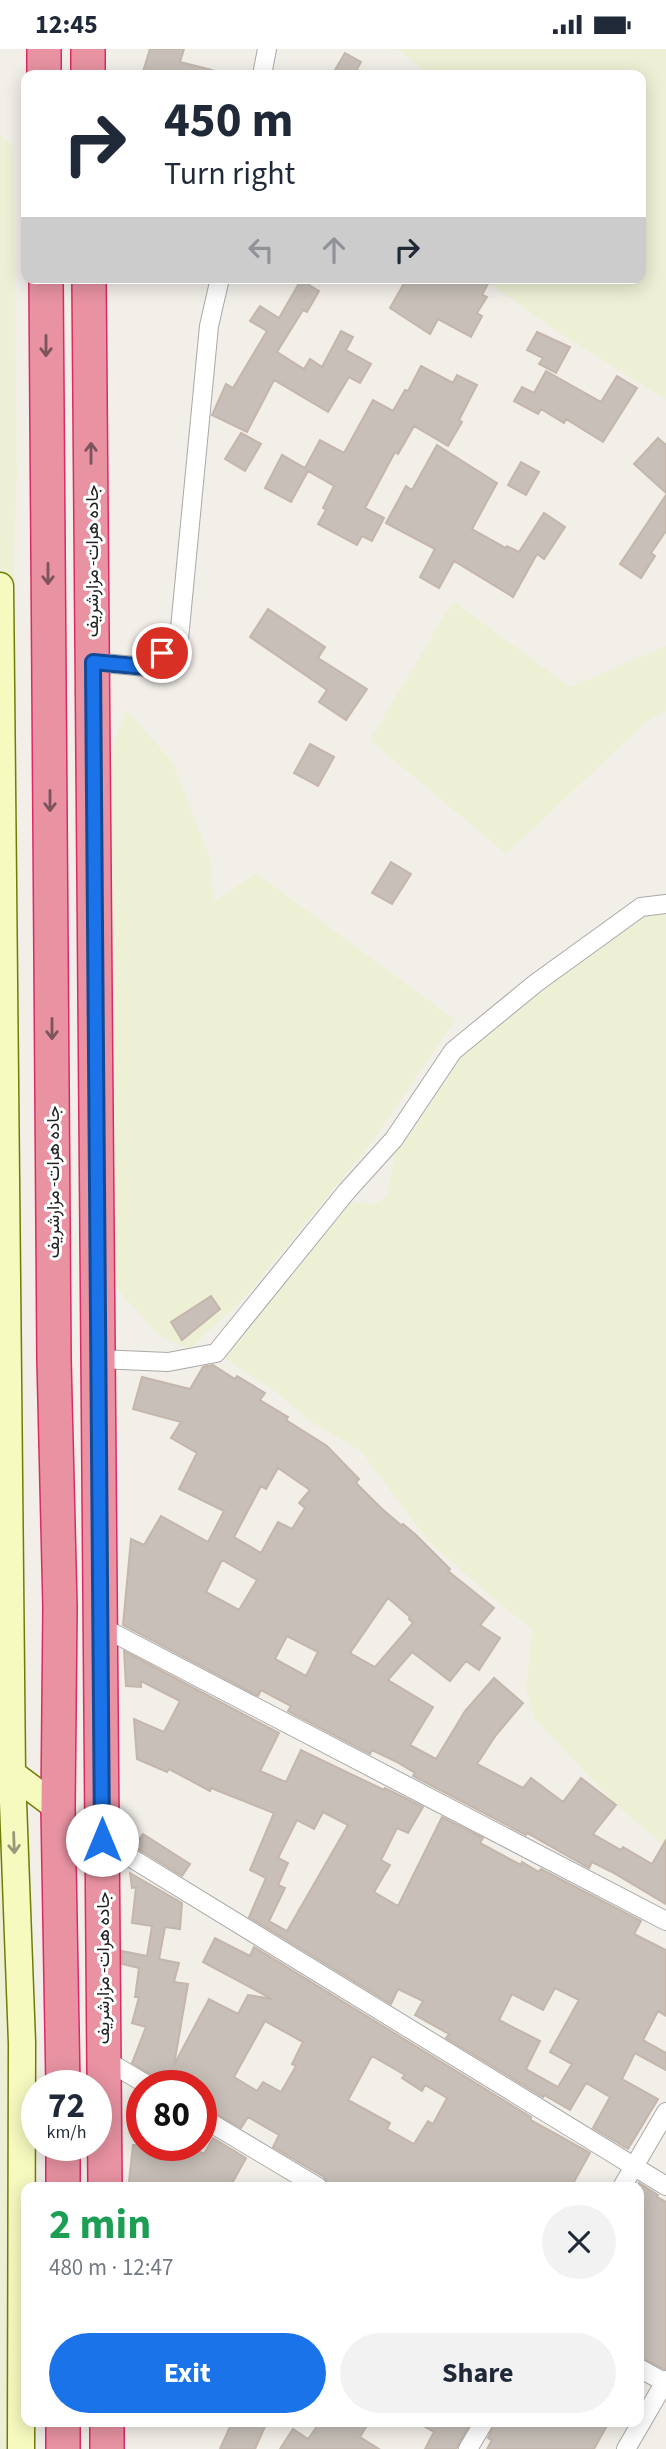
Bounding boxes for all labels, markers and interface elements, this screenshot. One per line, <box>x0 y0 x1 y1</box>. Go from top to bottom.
text: 12:45 <box>35 6 98 43</box>
text: 450 m <box>164 86 293 156</box>
icon: right <box>49 98 140 189</box>
text: Turn right <box>164 151 295 197</box>
icon: left <box>242 231 280 269</box>
icon: ahead <box>315 231 353 269</box>
icon: right <box>388 231 426 269</box>
one-way arrow <box>39 335 53 358</box>
one-way arrow <box>84 442 98 465</box>
street label: جاده هرات- مزارشریف <box>80 485 105 637</box>
one-way arrow <box>41 562 55 585</box>
pin <box>132 623 192 683</box>
icon: arrive <box>143 634 181 672</box>
one-way arrow <box>43 790 57 813</box>
one-way arrow <box>45 1017 59 1040</box>
street label: جاده هرات- مزارشریف <box>41 1106 66 1258</box>
position arrow <box>65 1803 139 1877</box>
one-way arrow <box>8 1831 21 1854</box>
street label: جاده هرات- مزارشریف <box>91 1892 116 2044</box>
speed limit sign: 80 <box>126 2070 217 2161</box>
text: 72 <box>48 2081 85 2131</box>
text: km/h <box>47 2120 86 2145</box>
text: 2 min <box>49 2195 151 2255</box>
button: close <box>542 2205 616 2279</box>
text: 480 m · 12:47 <box>49 2251 173 2284</box>
button: Exit <box>49 2333 326 2413</box>
button: Share <box>340 2333 616 2413</box>

